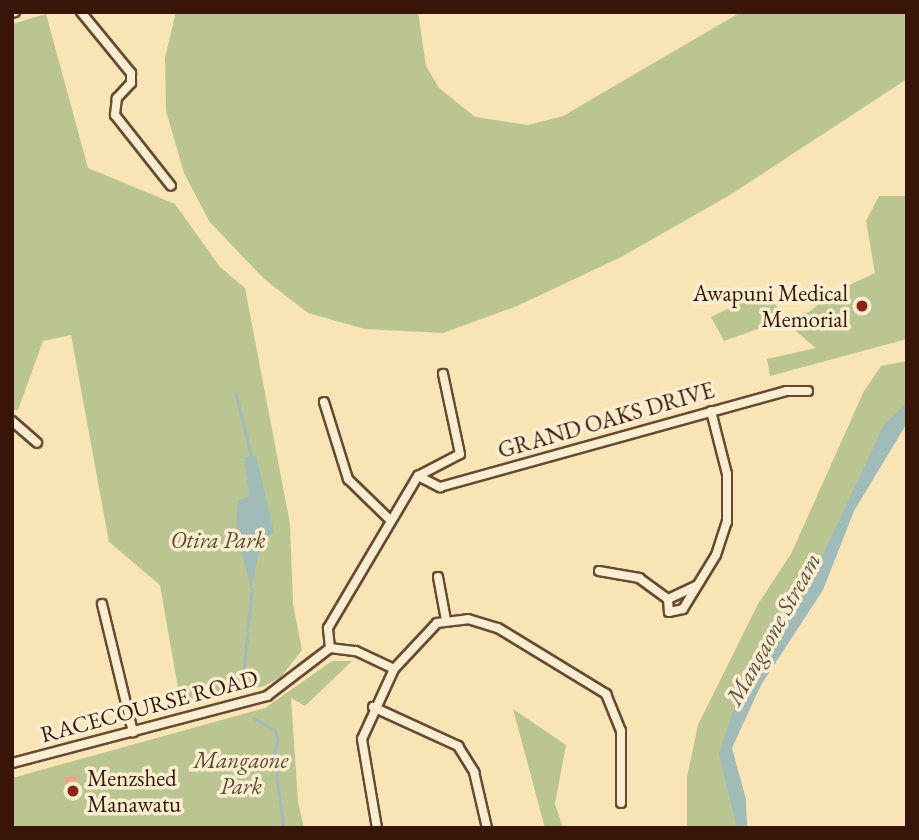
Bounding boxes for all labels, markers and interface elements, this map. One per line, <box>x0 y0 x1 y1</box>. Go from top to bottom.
place label: Awapuni Medical Memorial <box>693 279 848 333</box>
marker: Awapuni Medical Memorial <box>854 298 870 314</box>
street label: GRAND OAKS DRIVE <box>495 376 717 464</box>
park label: Otira Park <box>171 526 265 554</box>
water label: Mangaone Stream <box>719 548 827 710</box>
street label: RACECOURSE ROAD <box>37 664 261 748</box>
park label: Mangaone Park <box>194 746 288 800</box>
place label: Menzshed Manawatu <box>87 764 181 818</box>
marker: Menzshed Manawatu <box>65 783 81 799</box>

